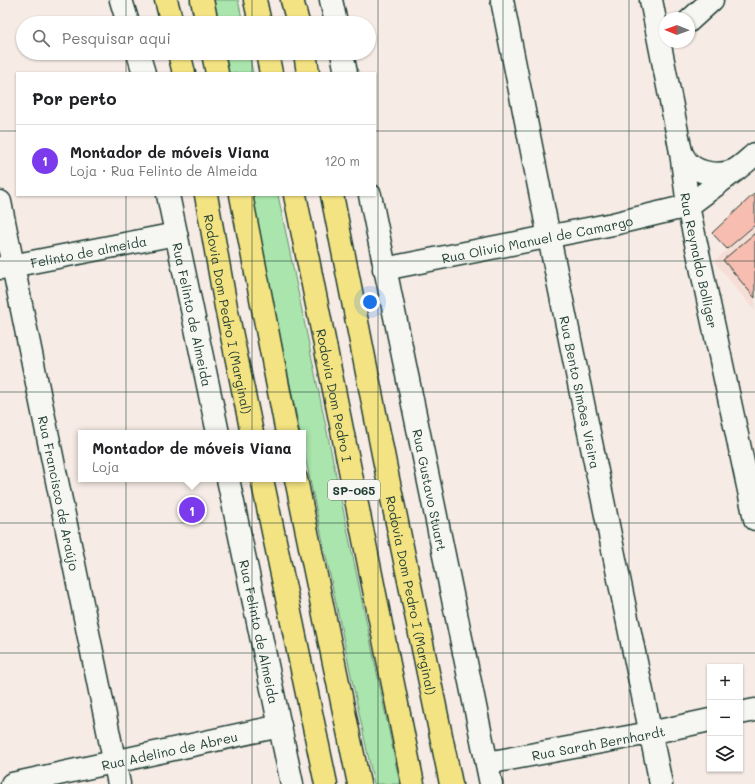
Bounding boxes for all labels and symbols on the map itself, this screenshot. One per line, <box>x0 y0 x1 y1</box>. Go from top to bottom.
north arrow <box>659 12 695 48</box>
street label: Rua Reynaldo Bolliger <box>678 192 722 330</box>
street label: Rua Olivio Manuel de Camargo <box>440 211 635 266</box>
street label: Rodovia Dom Pedro I (Marginal) <box>201 213 256 415</box>
street label: Felinto de almeida <box>29 231 148 271</box>
street label: Rua Felinto de Almeida <box>170 241 216 388</box>
your location <box>360 292 380 312</box>
street label: Rua Bento Simões Vieira <box>557 314 605 470</box>
street label: Rodovia Dom Pedro I <box>314 327 357 463</box>
street label: Rua Francisco de Araújo <box>35 414 84 572</box>
street label: Rua Gustavo Stuart <box>410 427 451 553</box>
road number: SP-065 <box>328 480 380 500</box>
street label: Rodovia Dom Pedro I (Marginal) <box>383 494 441 696</box>
pin: 1 <box>179 495 205 525</box>
street label: Rua Felinto de Almeida <box>237 558 283 705</box>
street label: Rua Sarah Bernhardt <box>530 721 667 763</box>
street label: Rua Adelino de Abreu <box>100 727 239 773</box>

